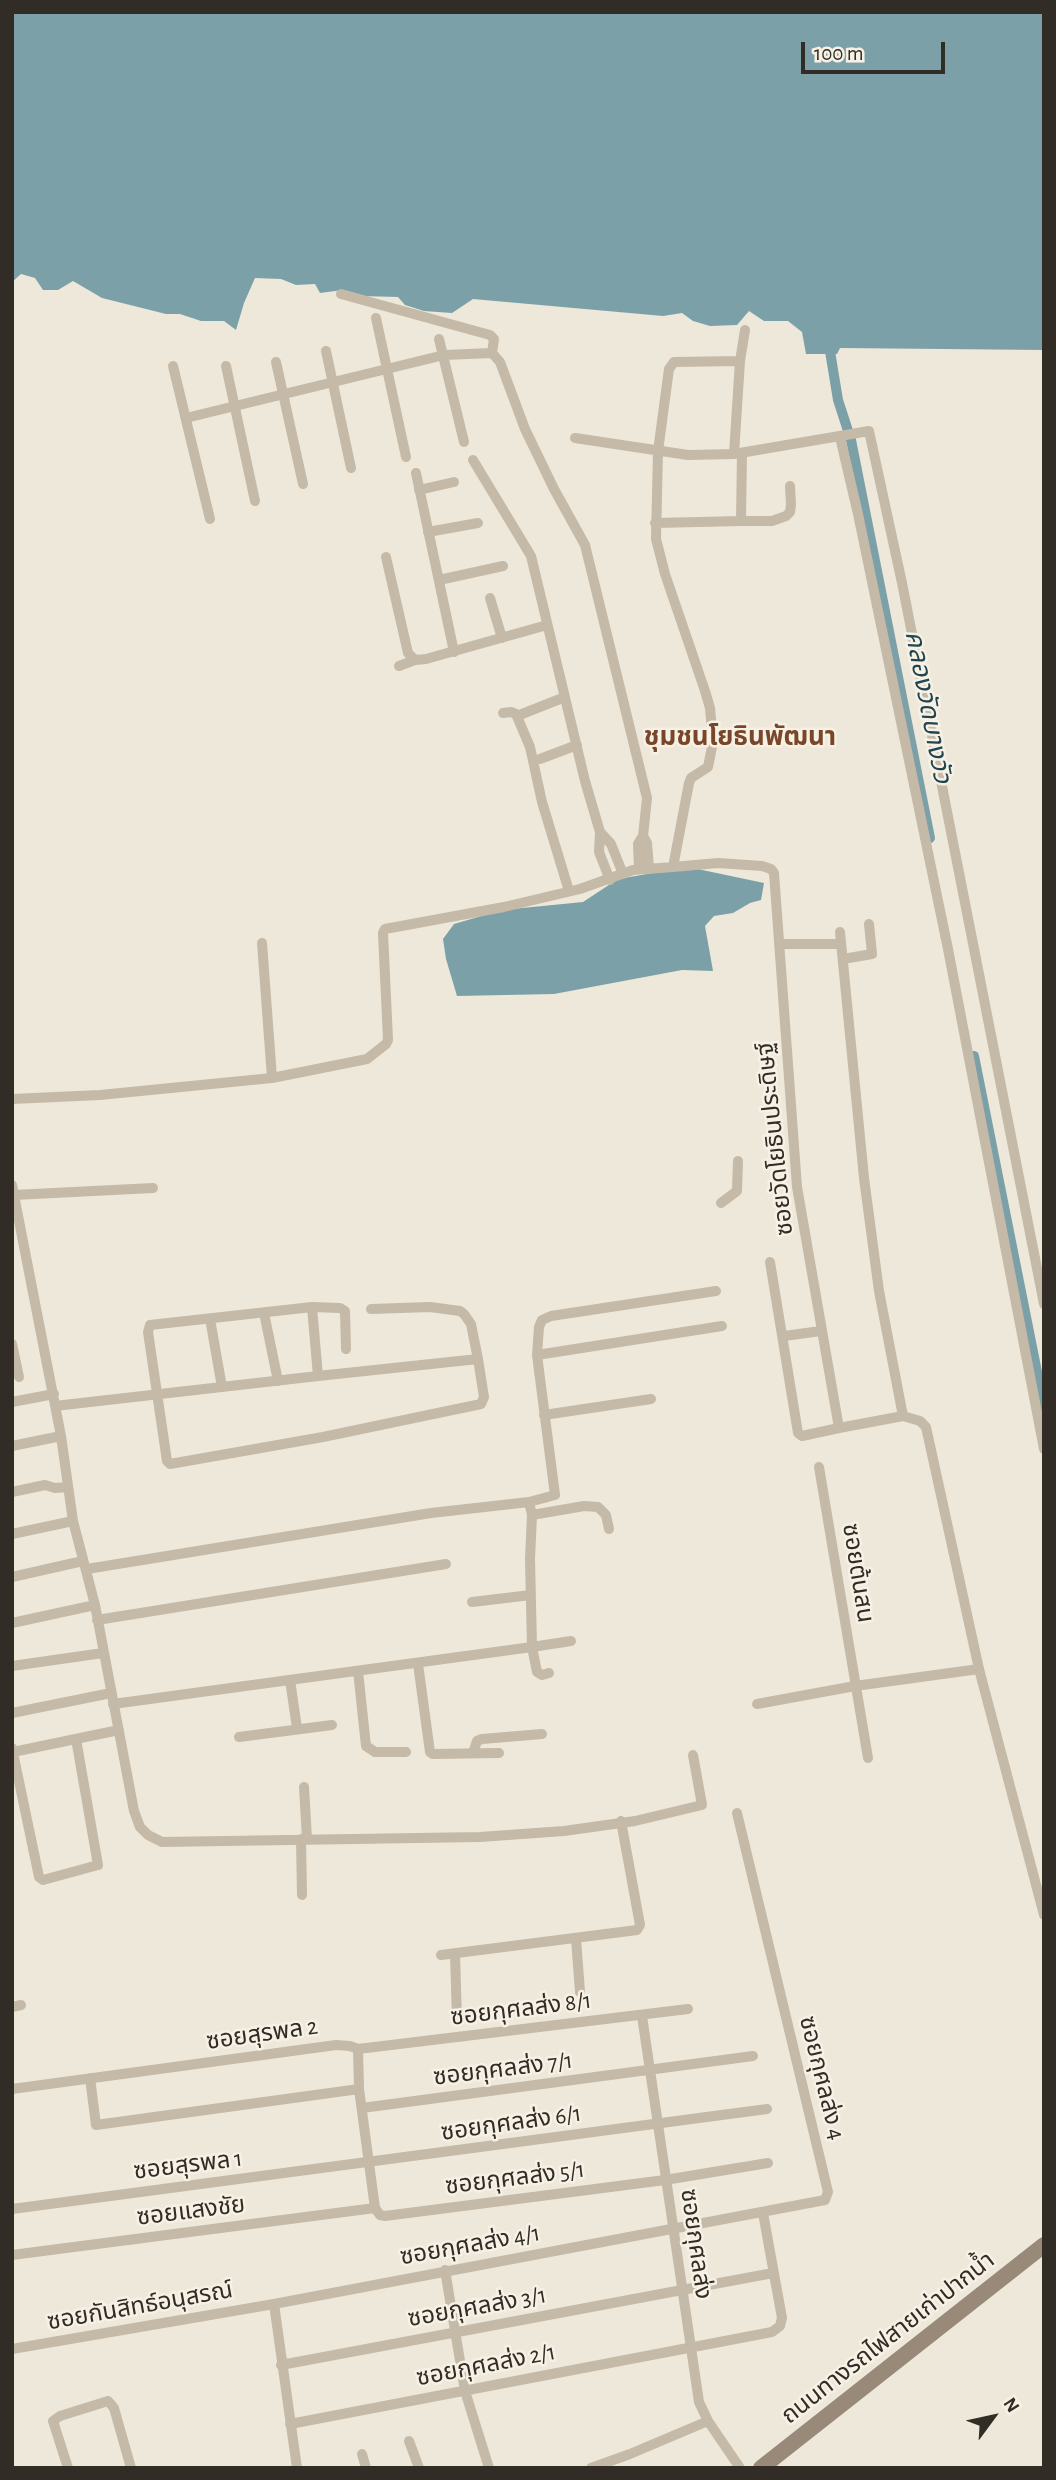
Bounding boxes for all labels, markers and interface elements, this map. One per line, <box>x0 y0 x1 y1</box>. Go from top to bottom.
scale bar <box>804 28 948 72</box>
text: 100 m <box>814 43 864 64</box>
water label: คลองวัดบางวัว <box>898 628 958 786</box>
district label: ชุมชนโยธินพัฒนา <box>644 721 836 753</box>
street label: ซอยวัดโยธินประดิษฐ์ <box>751 1041 799 1237</box>
street label: ซอยต้นสน <box>836 1521 880 1625</box>
street label: ซอยกุศลส่ง 8/1 <box>449 1986 593 2032</box>
street label: ซอยสุรพล 2 <box>205 2012 319 2056</box>
street label: ซอยกุศลส่ง 4 <box>793 2013 851 2143</box>
street label: ซอยกุศลส่ง 7/1 <box>432 2046 574 2092</box>
street label: ซอยกุศลส่ง 6/1 <box>439 2099 583 2147</box>
street label: ซอยสุรพล 1 <box>132 2144 244 2186</box>
street label: ซอยกุศลส่ง 5/1 <box>444 2155 586 2201</box>
street label: ซอยกุศลส่ง <box>674 2187 718 2301</box>
street label: ซอยแสงชัย <box>135 2190 247 2232</box>
street label: ซอยกุศลส่ง 4/1 <box>398 2219 542 2271</box>
street label: ถนนทางรถไฟสายเก่าปากน้ำ <box>776 2246 1000 2430</box>
street label: ซอยกันสิทธ์อนุสรณ์ <box>45 2276 235 2336</box>
street label: ซอยกุศลส่ง 3/1 <box>405 2281 549 2333</box>
street label: ซอยกุศลส่ง 2/1 <box>414 2337 558 2393</box>
north arrow <box>958 2382 1028 2452</box>
text: N <box>999 2395 1023 2416</box>

